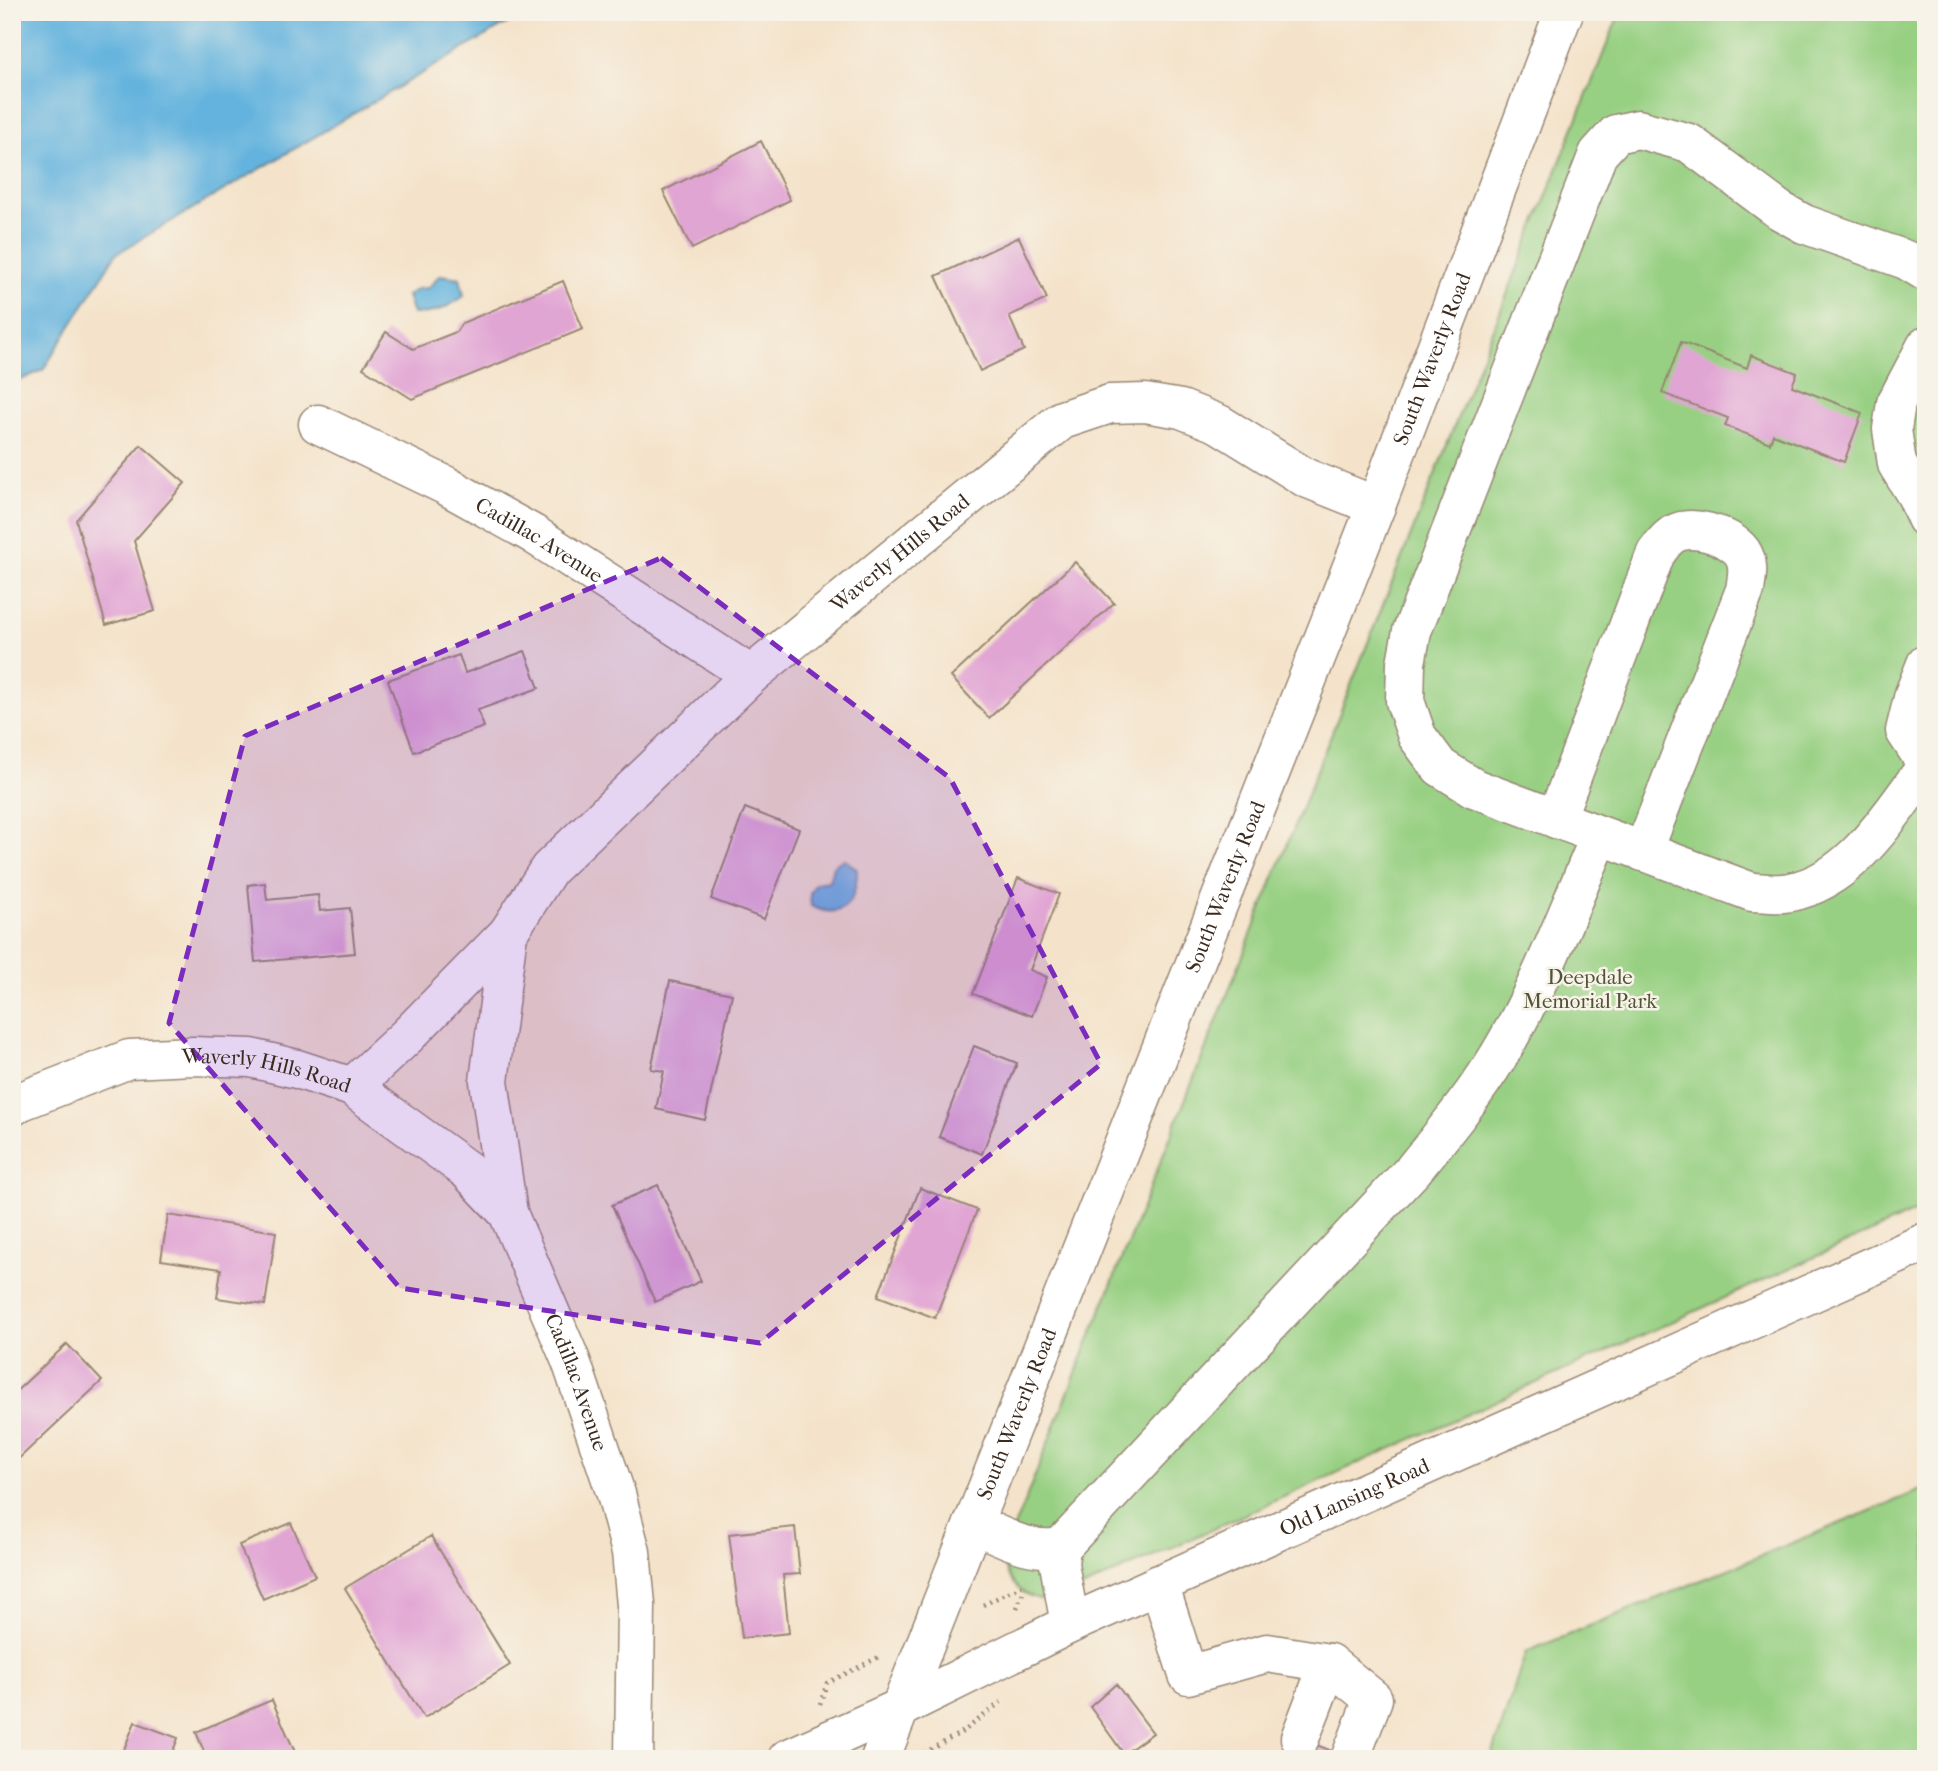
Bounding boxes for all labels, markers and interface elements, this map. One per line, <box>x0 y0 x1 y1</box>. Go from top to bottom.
street label: South Waverly Road <box>1388 269 1476 449</box>
street label: Waverly Hills Road <box>825 489 975 617</box>
street label: Cadillac Avenue <box>471 492 607 588</box>
street label: South Waverly Road <box>1180 797 1270 976</box>
park label: Deepdale Memorial Park <box>1523 965 1657 1013</box>
street label: Waverly Hills Road <box>180 1043 355 1098</box>
street label: Cadillac Avenue <box>540 1310 613 1454</box>
street label: South Waverly Road <box>972 1324 1062 1503</box>
street label: Old Lansing Road <box>1276 1453 1434 1541</box>

